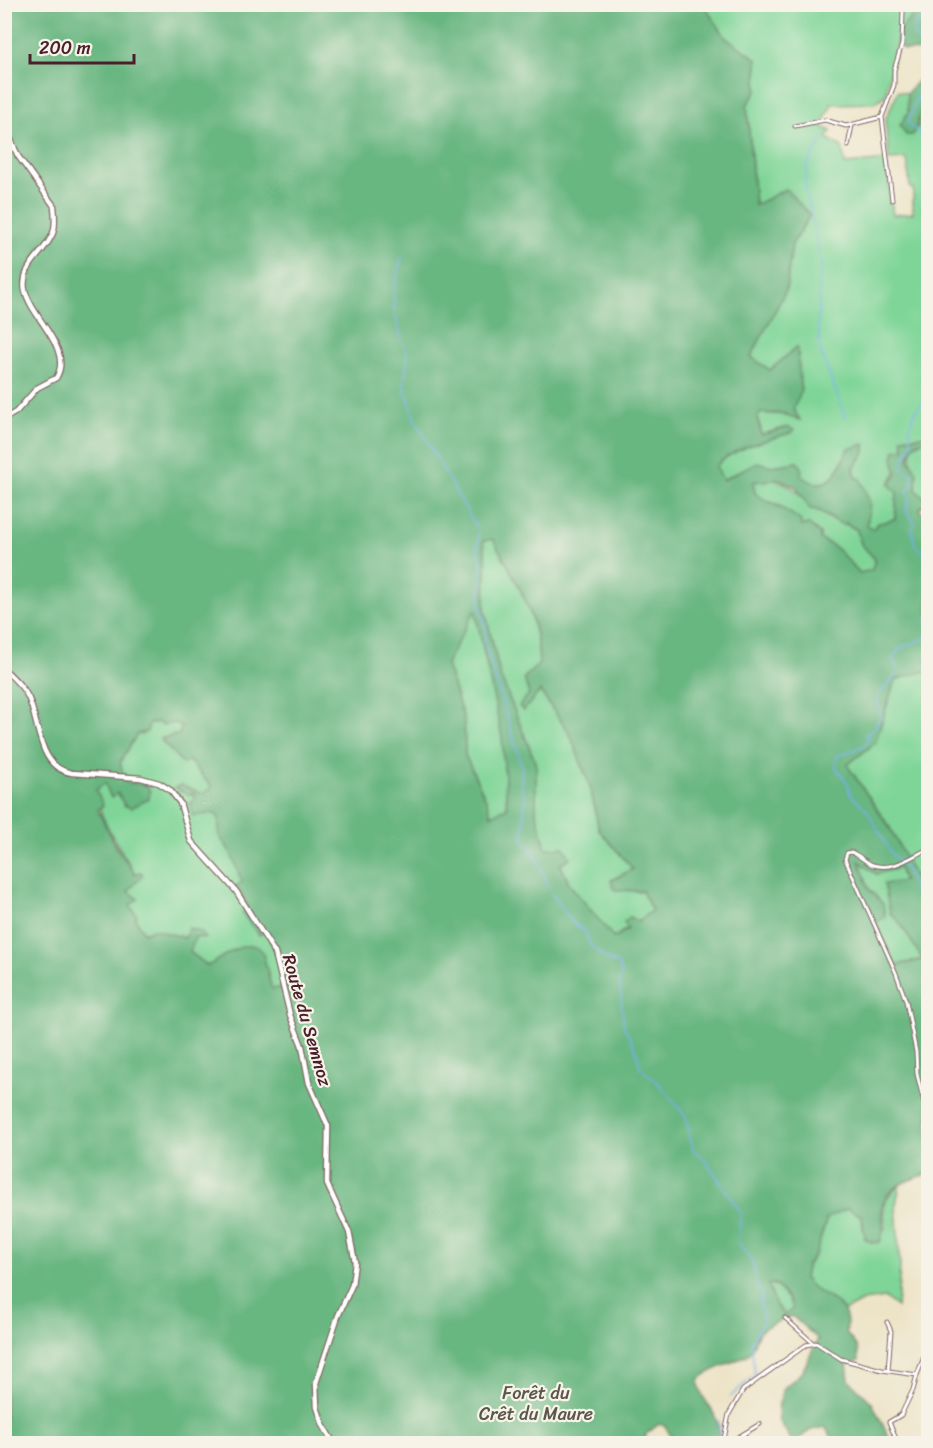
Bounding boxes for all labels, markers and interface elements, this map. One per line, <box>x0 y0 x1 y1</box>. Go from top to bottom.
scale bar <box>30 27 134 65</box>
text: 200 m <box>39 32 91 64</box>
street label: Route du Semnoz <box>273 950 341 1090</box>
park label: Forêt du Crêt du Maure <box>479 1377 593 1430</box>

